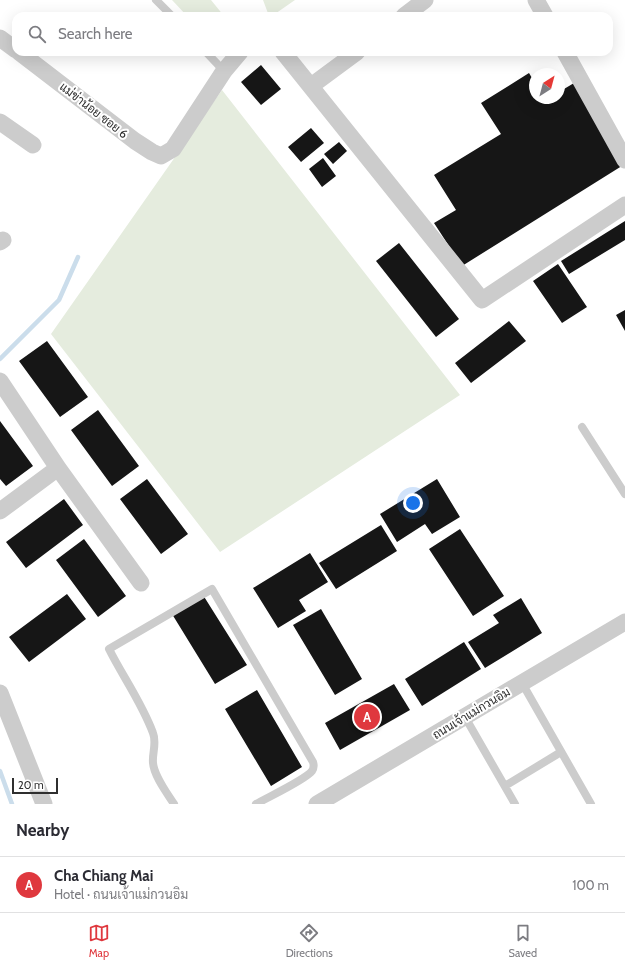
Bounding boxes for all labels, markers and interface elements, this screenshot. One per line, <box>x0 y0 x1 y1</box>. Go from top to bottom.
search box <box>12 12 613 56</box>
icon: search <box>26 23 48 45</box>
text: Search here <box>58 25 133 43</box>
north arrow <box>529 68 565 104</box>
street label: แม่ข่าน้อย ซอย 6 <box>57 79 131 141</box>
your location <box>403 493 423 513</box>
street label: ถนนเจ้าแม่กวนอิม <box>429 684 513 742</box>
pin: A <box>354 702 380 732</box>
scale bar <box>12 776 58 795</box>
text: 20 m <box>18 778 44 792</box>
text: Nearby <box>16 820 69 840</box>
text: Cha Chiang Mai <box>54 867 153 885</box>
text: A <box>25 877 33 893</box>
text: 100 m <box>572 877 609 893</box>
text: Hotel · ถนนเจ้าแม่กวนอิม <box>54 886 188 902</box>
tab: Map <box>88 922 110 960</box>
tab: Directions <box>286 922 333 960</box>
tab: Saved <box>509 922 537 960</box>

